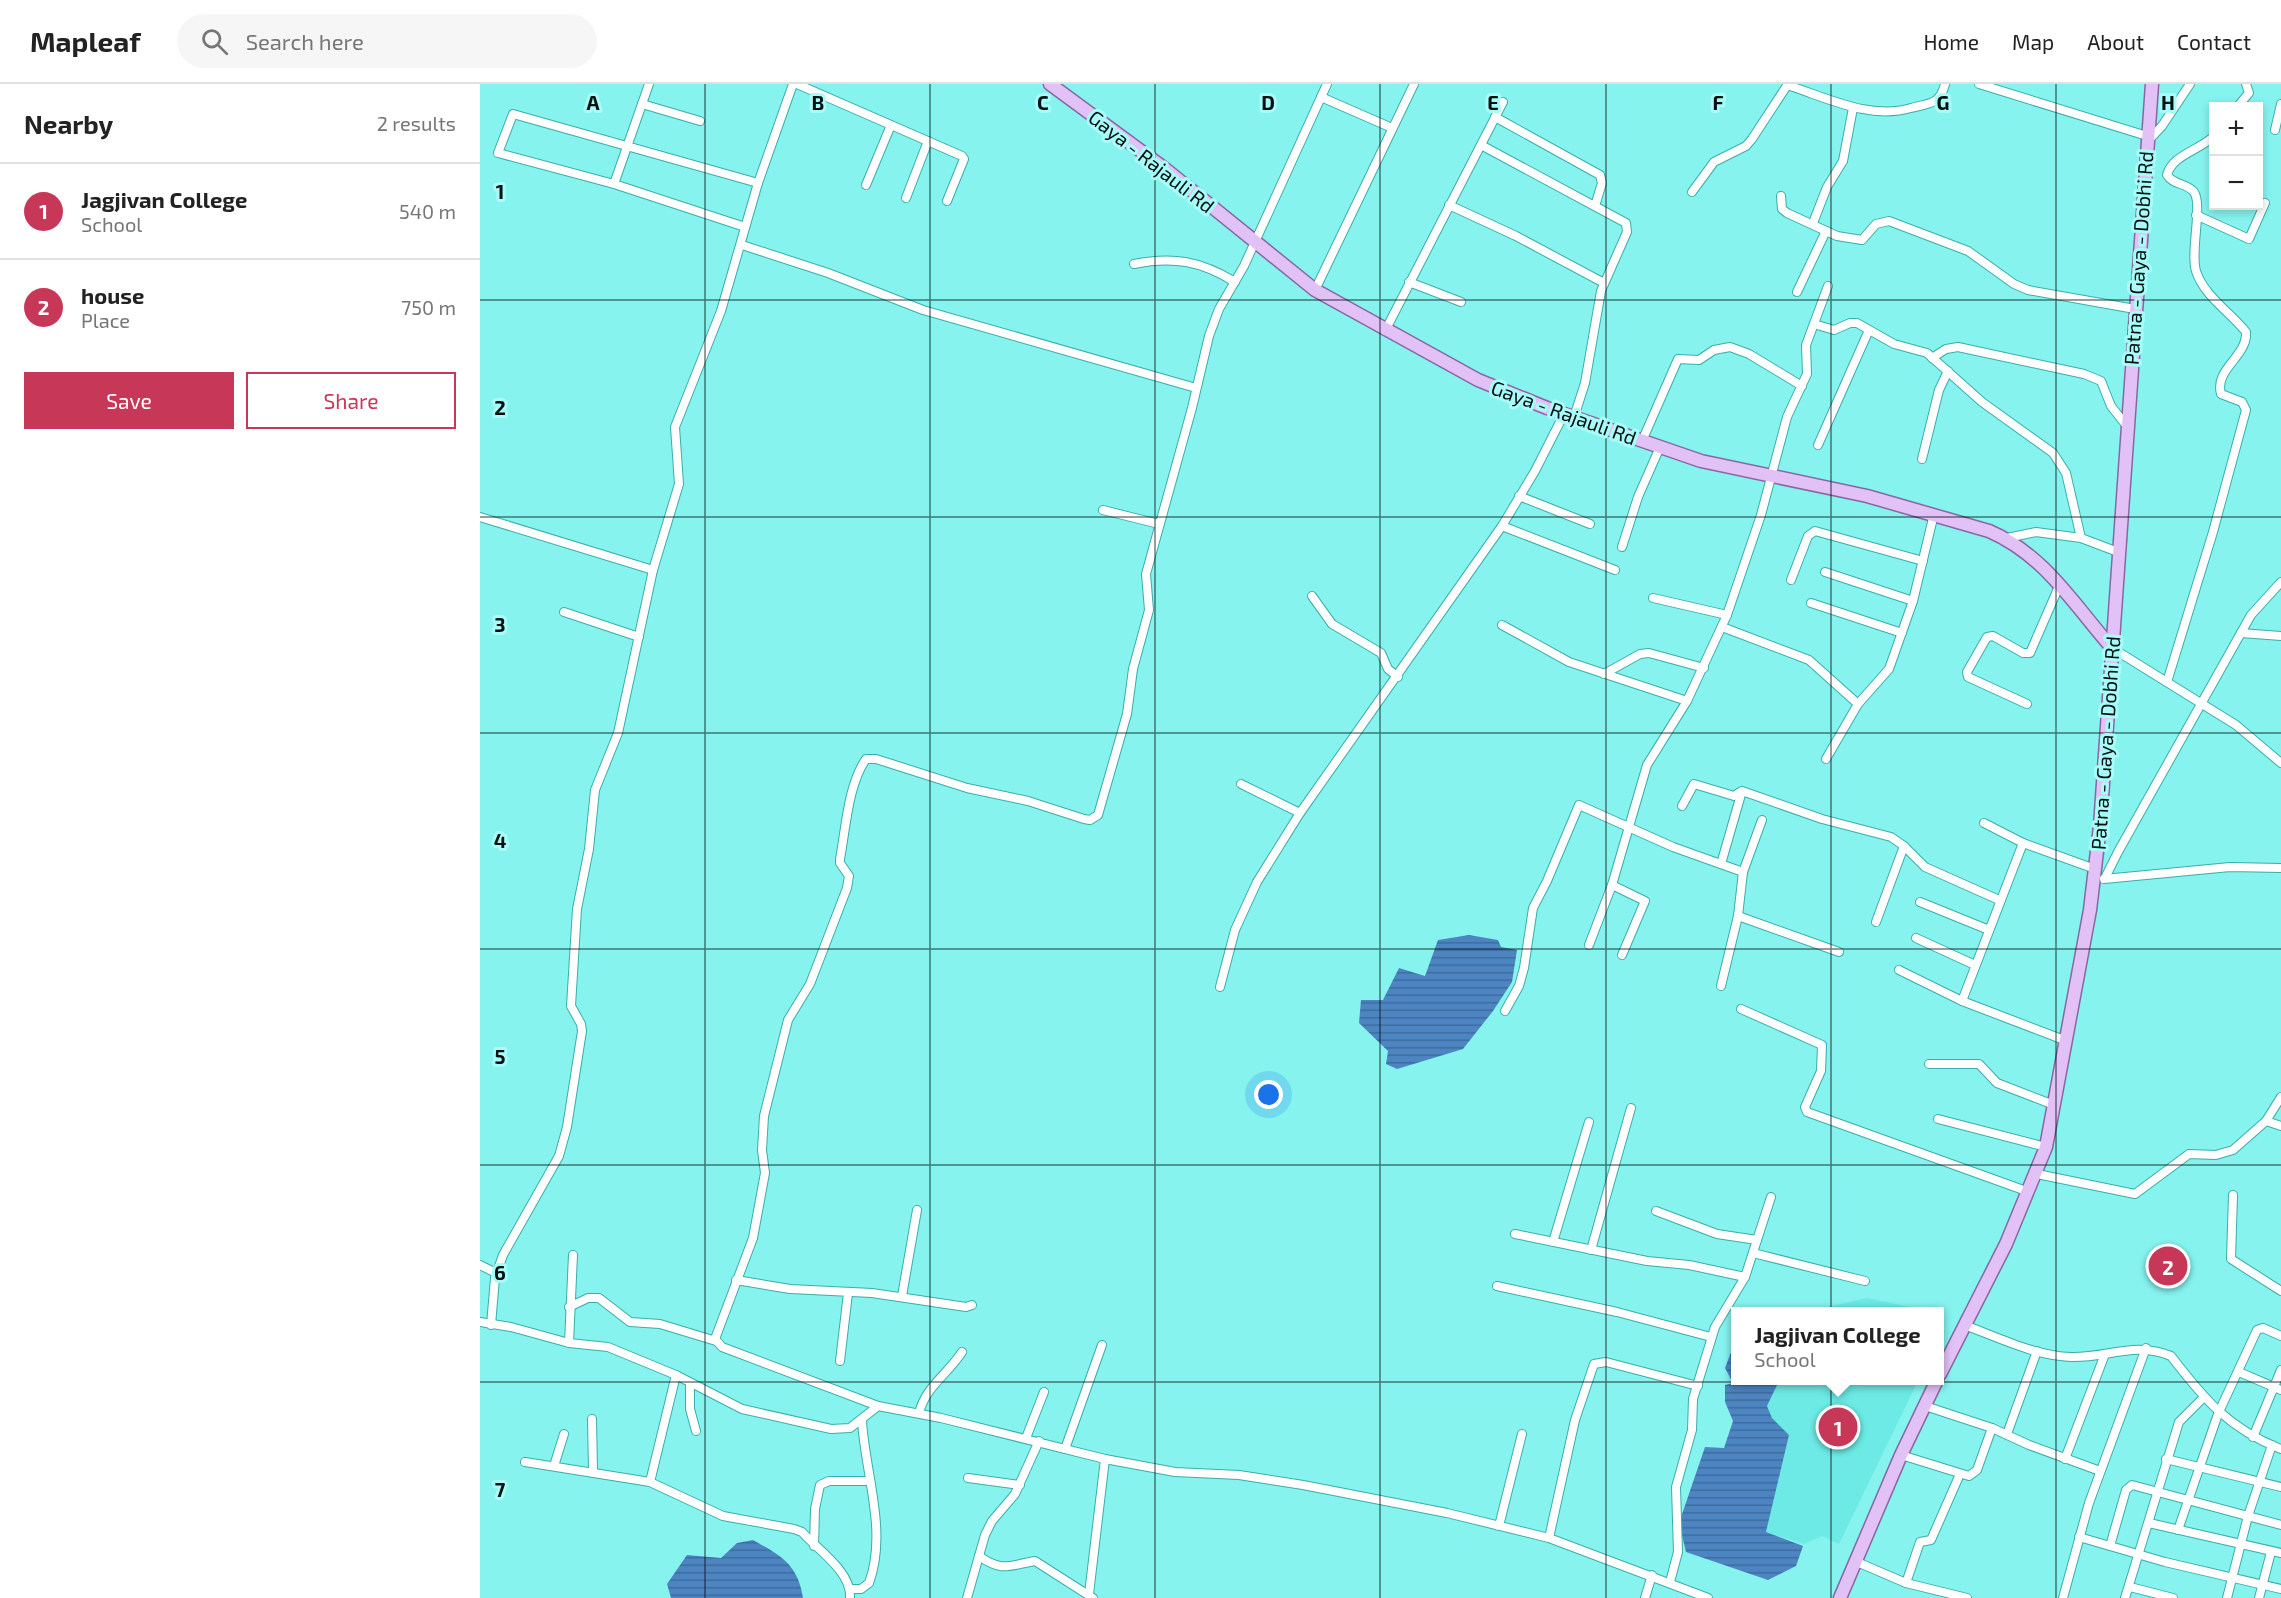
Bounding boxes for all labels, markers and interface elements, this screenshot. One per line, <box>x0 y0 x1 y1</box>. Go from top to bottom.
search box <box>177 14 597 68</box>
text: Mapleaf <box>30 24 141 58</box>
icon: search <box>198 25 231 58</box>
text: Search here <box>246 28 364 54</box>
text: Home <box>1923 29 1979 54</box>
text: Map <box>2012 29 2054 54</box>
text: About <box>2087 29 2144 54</box>
text: Contact <box>2177 29 2251 54</box>
text: A <box>586 90 600 114</box>
text: B <box>812 90 824 114</box>
text: C <box>1037 90 1049 114</box>
text: D <box>1261 90 1275 114</box>
text: E <box>1487 90 1499 114</box>
text: F <box>1712 90 1724 114</box>
text: G <box>1937 90 1949 114</box>
text: H <box>2161 90 2175 114</box>
map controls <box>2209 102 2263 210</box>
button: + <box>2209 102 2263 156</box>
street label: Gaya - Rajauli Rd <box>1084 105 1220 217</box>
text: Nearby <box>24 108 113 139</box>
text: 2 results <box>377 111 456 135</box>
street label: Patna - Gaya - Dobhi Rd <box>2119 150 2157 366</box>
button: − <box>2209 156 2263 210</box>
text: 1 <box>496 179 504 203</box>
text: Jagjivan College <box>81 186 247 212</box>
text: 1 <box>39 199 48 223</box>
text: 540 m <box>399 199 456 223</box>
text: School <box>81 212 142 236</box>
text: house <box>81 282 144 308</box>
text: 2 <box>38 295 49 319</box>
text: 750 m <box>401 295 456 319</box>
text: Place <box>81 308 130 332</box>
button: Save <box>24 372 234 429</box>
button: Share <box>246 372 456 429</box>
street label: Gaya - Rajauli Rd <box>1488 375 1640 449</box>
text: 2 <box>494 395 506 419</box>
text: 3 <box>494 612 506 636</box>
street label: Patna - Gaya - Dobhi Rd <box>2086 635 2124 851</box>
text: 4 <box>494 828 507 852</box>
text: 5 <box>494 1044 506 1068</box>
your location <box>1254 1080 1283 1109</box>
pin: 2 <box>2148 1244 2188 1288</box>
text: 6 <box>494 1260 506 1284</box>
popup <box>1731 1307 1944 1385</box>
text: Jagjivan College <box>1754 1321 1921 1347</box>
text: School <box>1754 1347 1816 1371</box>
pin: 1 <box>1818 1404 1858 1450</box>
text: 7 <box>495 1477 506 1501</box>

